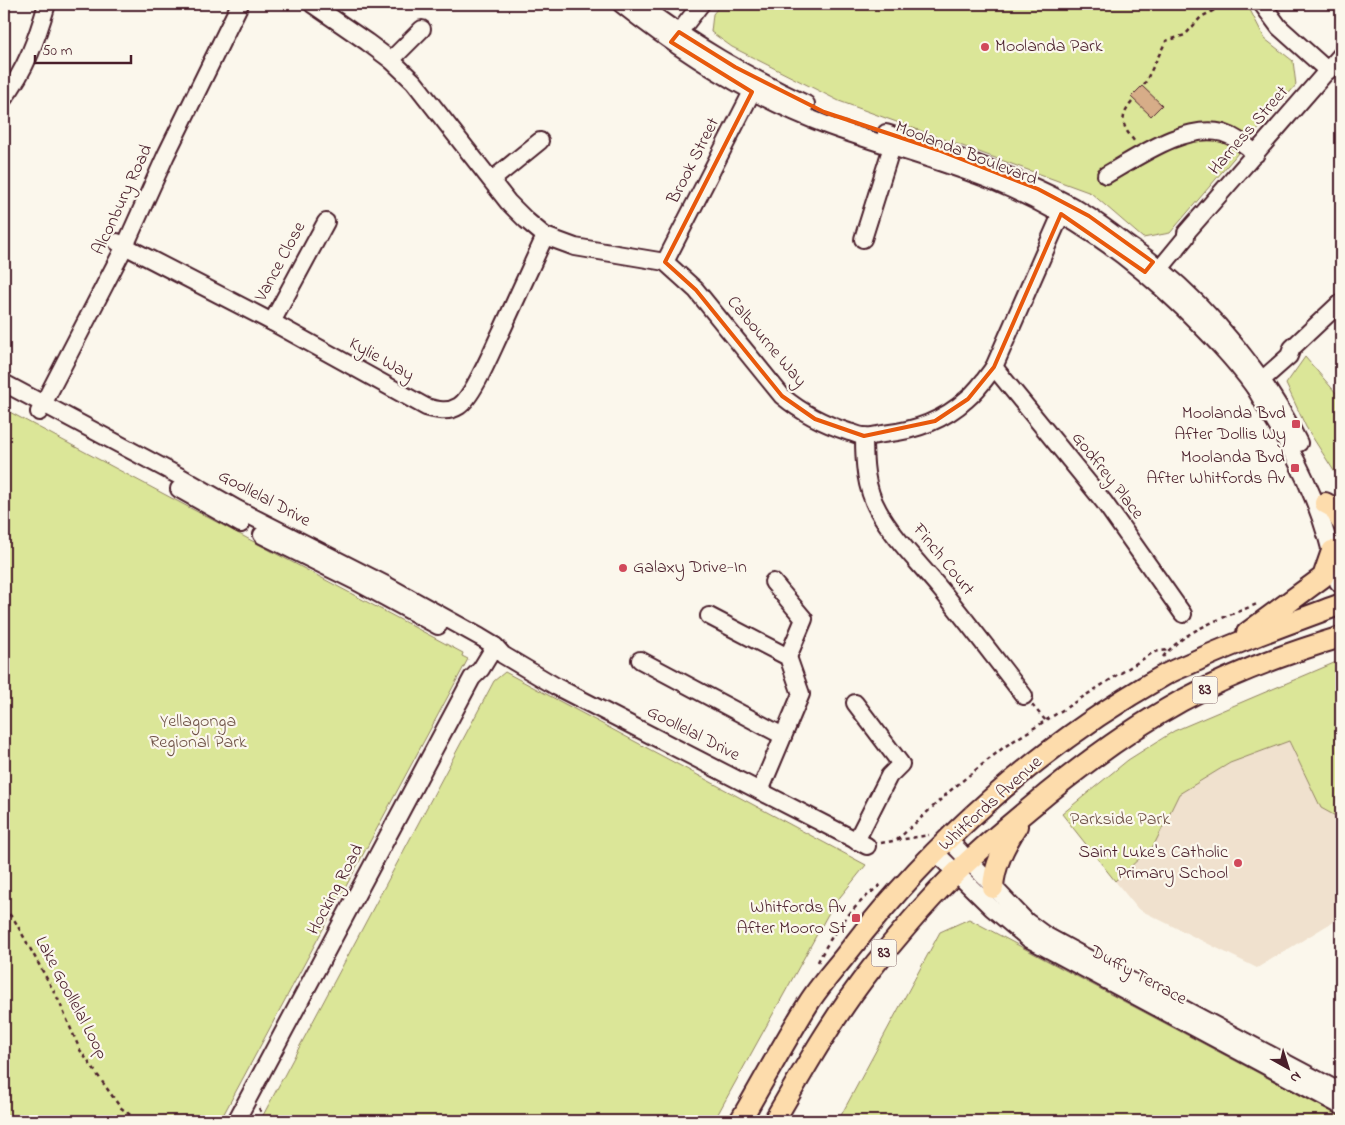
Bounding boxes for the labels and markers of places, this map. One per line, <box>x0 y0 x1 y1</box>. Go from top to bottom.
place label: Moolanda Park <box>995 34 1103 60</box>
marker: Moolanda Park <box>979 41 991 53</box>
place label: Moolanda Bvd After Dollis Wy <box>1174 401 1286 448</box>
marker: Moolanda Bvd After Dollis Wy <box>1290 418 1302 430</box>
place label: Moolanda Bvd After Whitfords Av <box>1146 445 1285 492</box>
marker: Moolanda Bvd After Whitfords Av <box>1289 462 1301 474</box>
place label: Galaxy Drive-In <box>633 555 747 581</box>
marker: Galaxy Drive-In <box>617 562 629 574</box>
place label: Saint Luke's Catholic Primary School <box>1078 840 1228 887</box>
marker: Saint Luke's Catholic Primary School <box>1232 857 1244 869</box>
place label: Whitfords Av After Mooro St <box>736 895 846 942</box>
marker: Whitfords Av After Mooro St <box>850 912 862 924</box>

